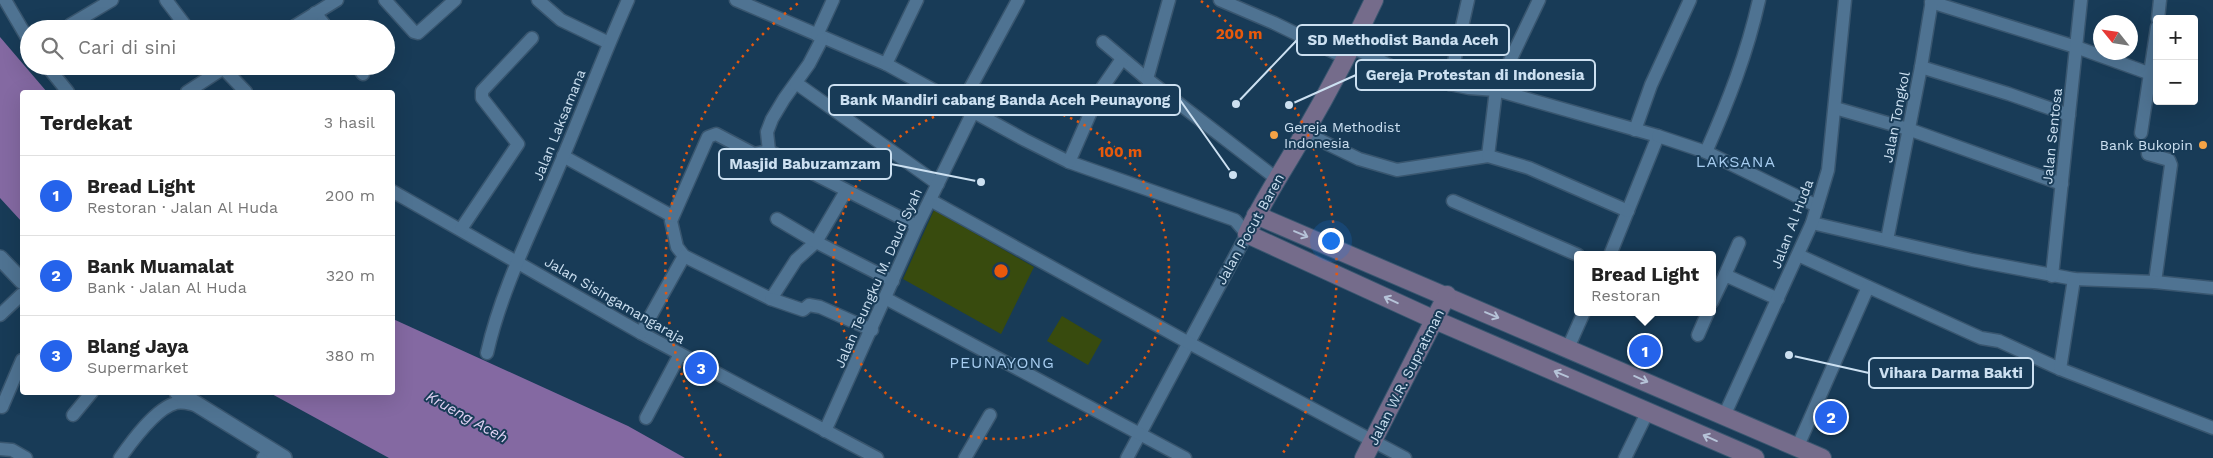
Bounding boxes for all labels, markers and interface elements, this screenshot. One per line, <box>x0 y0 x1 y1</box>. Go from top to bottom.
north arrow <box>2093 15 2138 60</box>
map controls <box>2153 15 2198 105</box>
button: + <box>2153 15 2198 60</box>
search box <box>20 20 395 75</box>
text: 200 m <box>1216 25 1262 43</box>
callout: SD Methodist Banda Aceh <box>1297 25 1509 55</box>
text: SD Methodist Banda Aceh <box>1307 31 1499 49</box>
icon: search <box>38 34 66 62</box>
text: Cari di sini <box>78 36 176 59</box>
callout: Gereja Protestan di Indonesia <box>1356 60 1595 90</box>
button: − <box>2153 60 2198 105</box>
text: Gereja Protestan di Indonesia <box>1366 66 1585 84</box>
street label: Jalan Laksamana <box>529 67 589 183</box>
street label: Jalan Tongkol <box>1879 69 1913 164</box>
callout: Bank Mandiri cabang Banda Aceh Peunayong <box>829 85 1180 115</box>
street label: Jalan Sentosa <box>2039 87 2065 185</box>
text: Bank Mandiri cabang Banda Aceh Peunayong <box>840 91 1171 109</box>
text: Terdekat <box>40 110 132 135</box>
text: 3 hasil <box>324 113 375 132</box>
place label: Gereja Methodist Indonesia <box>1284 119 1400 151</box>
marker: Gereja Methodist Indonesia <box>1268 129 1280 141</box>
place label: Bank Bukopin <box>2100 137 2193 153</box>
marker: Bank Bukopin <box>2197 139 2209 151</box>
text: 100 m <box>1098 143 1142 161</box>
callout: Masjid Babuzamzam <box>719 149 891 179</box>
district label: LAKSANA <box>1696 152 1776 171</box>
text: Masjid Babuzamzam <box>729 155 881 173</box>
street label: Jalan Pocut Baren <box>1213 171 1287 287</box>
text: Bread Light <box>87 175 195 198</box>
street label: Jalan Al Huda <box>1768 177 1816 271</box>
text: 1 <box>53 186 59 205</box>
text: 200 m <box>325 186 375 205</box>
street label: Jalan Teungku M. Daud Syah <box>831 186 925 370</box>
text: Restoran · Jalan Al Huda <box>87 198 278 217</box>
your location <box>1318 228 1344 254</box>
one-way arrow <box>1293 229 1308 239</box>
popup <box>1574 251 1716 316</box>
street label: Jalan Sisingamangaraja <box>542 253 688 347</box>
text: Bank Muamalat <box>87 255 234 278</box>
centre of rings <box>992 262 1010 280</box>
text: Bread Light <box>1591 263 1699 286</box>
text: 2 <box>51 266 61 285</box>
text: 320 m <box>326 266 375 285</box>
text: Bank · Jalan Al Huda <box>87 278 247 297</box>
text: Restoran <box>1591 286 1661 305</box>
one-way arrow <box>1384 295 1399 304</box>
street label: Jalan W.R. Supratman <box>1365 306 1447 448</box>
one-way arrow <box>1484 310 1499 320</box>
pin: 1 <box>1629 332 1661 370</box>
text: Blang Jaya <box>87 335 188 358</box>
text: 3 <box>51 346 61 365</box>
text: 380 m <box>325 346 375 365</box>
pin: 3 <box>685 349 717 387</box>
district label: PEUNAYONG <box>949 353 1055 372</box>
text: Supermarket <box>87 358 188 377</box>
callout: Vihara Darma Bakti <box>1869 358 2033 388</box>
text: Vihara Darma Bakti <box>1879 364 2023 382</box>
one-way arrow <box>1554 368 1569 378</box>
one-way arrow <box>1633 375 1648 385</box>
water label: Krueng Aceh <box>423 387 511 447</box>
pin: 2 <box>1815 398 1847 436</box>
one-way arrow <box>1703 433 1718 443</box>

